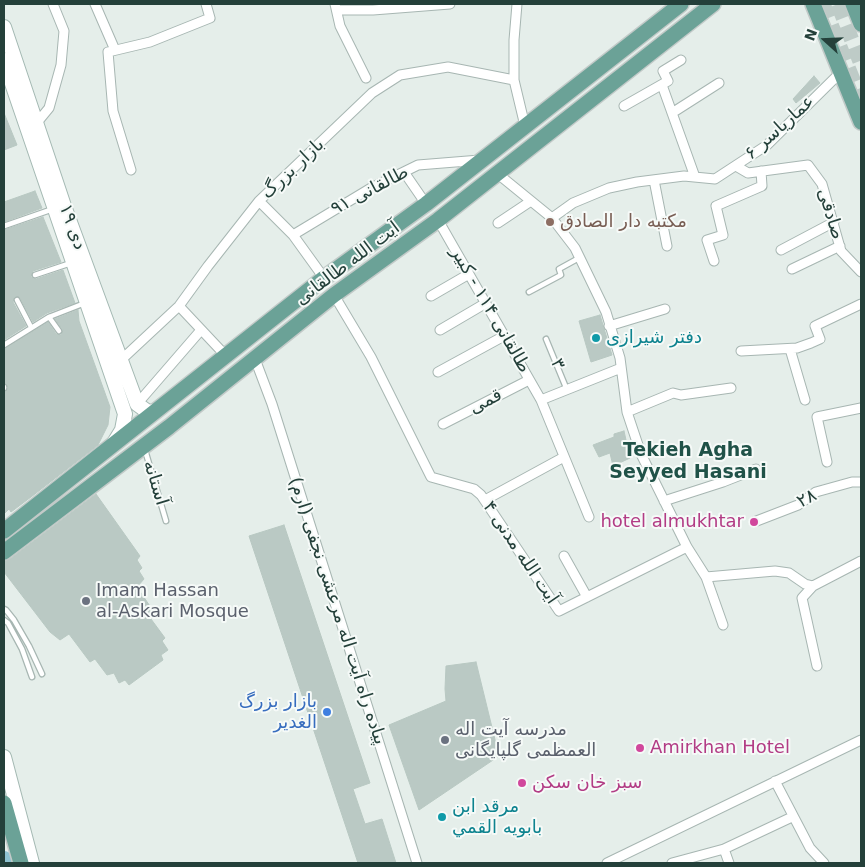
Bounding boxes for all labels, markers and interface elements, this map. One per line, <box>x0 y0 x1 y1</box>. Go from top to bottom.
north arrow <box>800 15 850 65</box>
text: N <box>801 27 820 43</box>
street label: عماریاسر ۶ <box>741 91 819 165</box>
street label: بازار بزرگ <box>257 134 329 204</box>
street label: طالقانی ۹۱ <box>327 162 413 220</box>
street label: صادقی <box>812 186 848 242</box>
street label: ۱۹ دی <box>54 201 90 253</box>
place label: مکتبه دار الصادق <box>560 211 687 233</box>
marker: مکتبه دار الصادق <box>544 216 556 228</box>
street label: آیت الله طالقانی <box>292 218 404 310</box>
street label: طالقانی ۱۱۴ - کبیر <box>445 243 535 377</box>
place label: دفتر شیرازی <box>606 327 702 349</box>
marker: دفتر شیرازی <box>590 332 602 344</box>
street label: ۳ <box>545 355 569 373</box>
street label: قمی <box>466 385 506 419</box>
district label: Tekieh Agha Seyyed Hasani <box>609 440 767 484</box>
street label: آستانه <box>138 458 172 508</box>
street label: پیاده راه آیت اله مرعشی نجفی (ارم) <box>284 475 390 747</box>
street label: ۲۸ <box>793 485 821 513</box>
street label: ۴ آیت الله مدنی <box>478 497 562 609</box>
place label: hotel almukhtar <box>600 511 744 533</box>
marker: hotel almukhtar <box>748 516 760 528</box>
place label: Imam Hassan al-Askari Mosque <box>96 580 249 622</box>
marker: Imam Hassan al-Askari Mosque <box>80 595 92 607</box>
place label: بازار بزرگ الغدیر <box>239 691 317 734</box>
marker: بازار بزرگ الغدیر <box>321 706 333 718</box>
place label: مدرسه آیت اله العمظمی گلپایگانی <box>455 719 596 762</box>
marker: مدرسه آیت اله العمظمی گلپایگانی <box>439 734 451 746</box>
place label: Amirkhan Hotel <box>650 737 790 759</box>
marker: Amirkhan Hotel <box>634 742 646 754</box>
place label: سبز خان سکن <box>532 772 642 794</box>
marker: سبز خان سکن <box>516 777 528 789</box>
place label: مرقد ابن بابويه القمي <box>452 796 542 839</box>
marker: مرقد ابن بابويه القمي <box>436 811 448 823</box>

